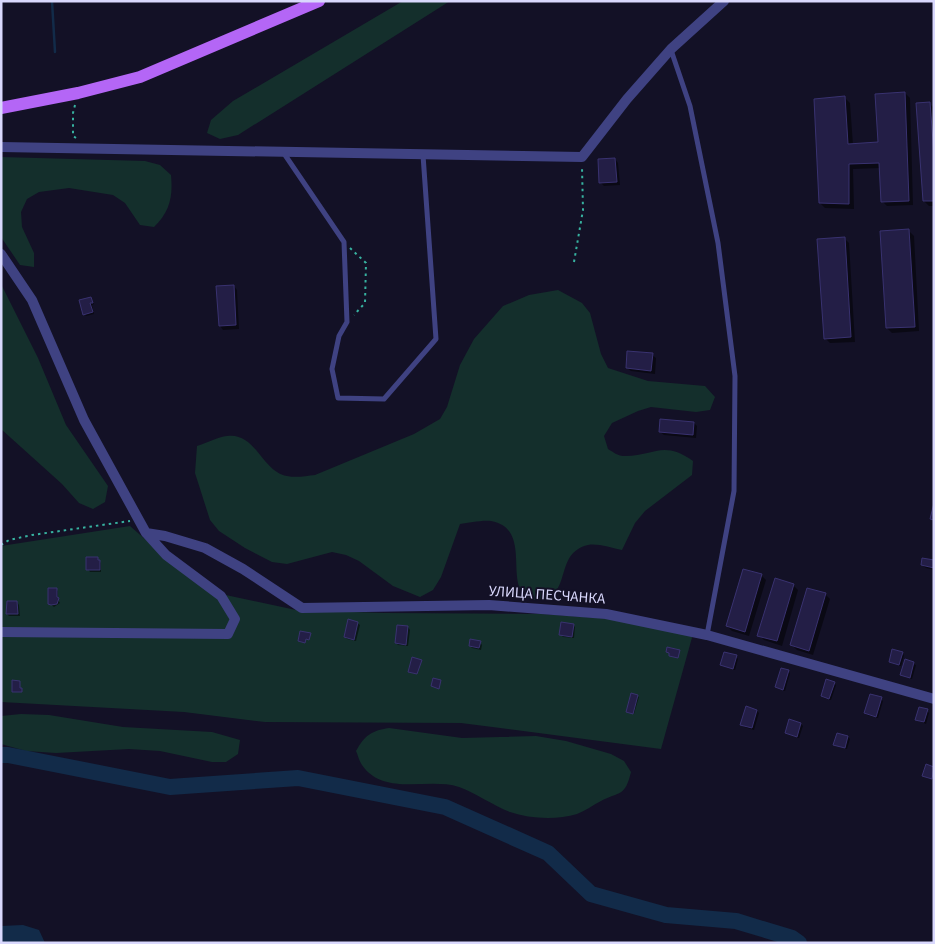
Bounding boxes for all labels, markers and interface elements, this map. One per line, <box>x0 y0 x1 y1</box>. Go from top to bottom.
street label: УЛИЦА ПЕСЧАНКА <box>488 580 607 610</box>

